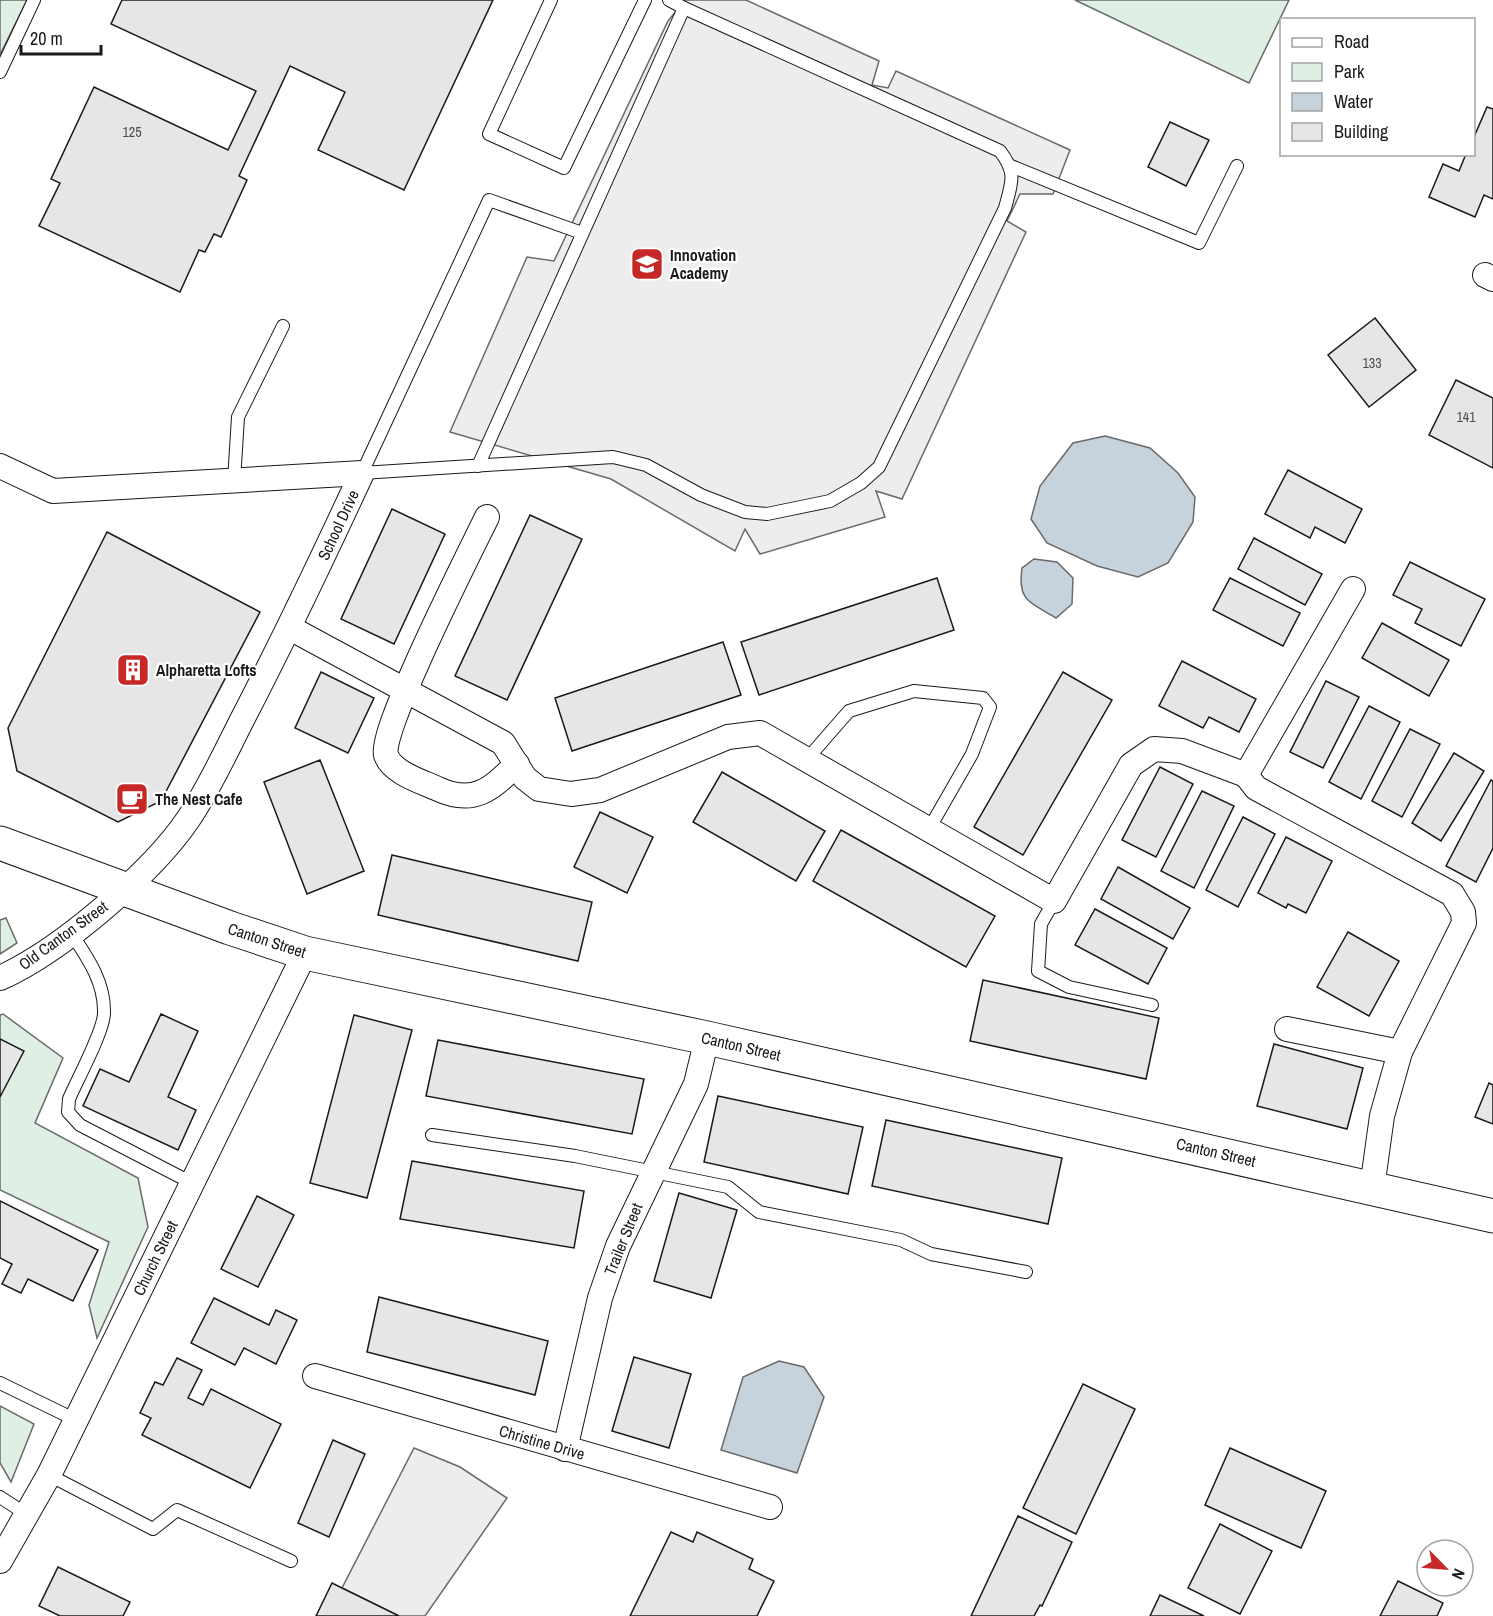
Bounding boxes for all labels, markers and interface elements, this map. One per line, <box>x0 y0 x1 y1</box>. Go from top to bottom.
scale bar <box>21 18 100 56</box>
legend <box>1280 18 1475 156</box>
text: 20 m <box>30 26 63 51</box>
text: Road <box>1334 29 1369 54</box>
text: Park <box>1334 59 1365 84</box>
text: Water <box>1334 89 1373 114</box>
text: Building <box>1334 119 1389 144</box>
house number: 125 <box>122 123 142 141</box>
place label: Innovation Academy <box>670 244 736 284</box>
school or university icon: Innovation Academy <box>629 246 665 282</box>
house number: 133 <box>1362 354 1382 372</box>
house number: 141 <box>1456 408 1476 426</box>
street label: School Drive <box>312 486 364 564</box>
building icon: Alpharetta Lofts <box>115 652 151 688</box>
place label: Alpharetta Lofts <box>156 659 257 681</box>
cafe icon: The Nest Cafe <box>114 781 150 817</box>
place label: The Nest Cafe <box>155 788 243 810</box>
street label: Old Canton Street <box>14 895 112 975</box>
street label: Canton Street <box>225 917 309 963</box>
street label: Canton Street <box>699 1026 783 1066</box>
street label: Canton Street <box>1174 1132 1258 1172</box>
street label: Trailer Street <box>599 1199 648 1278</box>
street label: Church Street <box>127 1216 183 1299</box>
street label: Christine Drive <box>497 1419 587 1465</box>
north arrow <box>1415 1538 1475 1598</box>
text: N <box>1447 1565 1471 1583</box>

